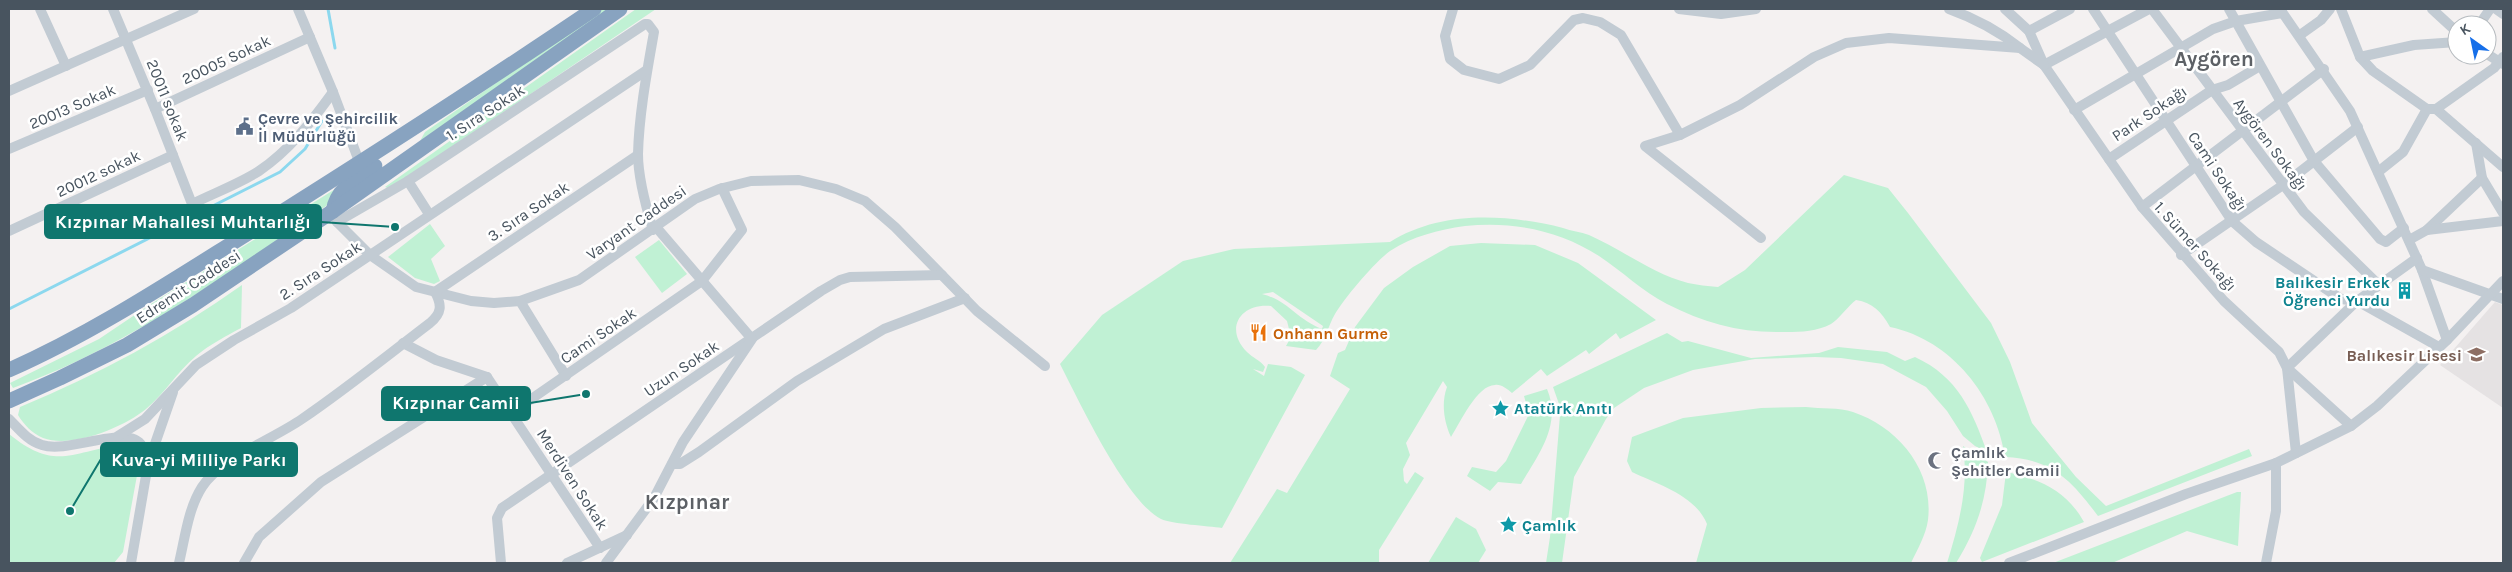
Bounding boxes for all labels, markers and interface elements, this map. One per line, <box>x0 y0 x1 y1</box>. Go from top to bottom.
north arrow <box>2447 15 2497 65</box>
text: K <box>2457 19 2474 39</box>
street label: 20005 Sokak <box>179 31 274 88</box>
district label: Aygören <box>2174 47 2254 71</box>
street label: 20011 sokak <box>143 56 193 144</box>
street label: 20013 Sokak <box>26 80 118 133</box>
street label: 1. Sıra Sokak <box>442 80 528 145</box>
street label: Park Sokağı <box>2108 81 2190 145</box>
street label: Aygören Sokağı <box>2230 94 2312 194</box>
place label: Çevre ve Şehircilik İl Müdürlüğü <box>258 109 399 146</box>
public building icon: Çevre ve Şehircilik İl Müdürlüğü <box>234 117 254 137</box>
street label: Cami Sokağı <box>2184 128 2251 215</box>
street label: 20012 sokak <box>53 146 143 201</box>
street label: 3. Sıra Sokak <box>484 177 573 246</box>
street label: Varyant Caddesi <box>583 181 690 264</box>
street label: 1. Sümer Sokağı <box>2150 198 2241 295</box>
callout: Kızpınar Mahallesi Muhtarlığı <box>45 205 321 238</box>
text: Kızpınar Mahallesi Muhtarlığı <box>55 211 311 233</box>
street label: 2. Sıra Sokak <box>276 237 365 304</box>
street label: Edremit Caddesi <box>132 246 244 327</box>
place label: Balıkesir Erkek Öğrenci Yurdu <box>2275 273 2391 310</box>
building icon: Balıkesir Erkek Öğrenci Yurdu <box>2394 281 2414 301</box>
street label: Cami Sokak <box>557 303 640 368</box>
restaurant icon: Onhann Gurme <box>1249 323 1269 343</box>
place label: Onhann Gurme <box>1273 324 1388 343</box>
street label: Uzun Sokak <box>640 336 722 400</box>
school or university icon: Balıkesir Lisesi <box>2466 345 2486 365</box>
place label: Balıkesir Lisesi <box>2346 346 2462 365</box>
callout: Kızpınar Camii <box>382 387 530 420</box>
text: Kızpınar Camii <box>392 392 520 414</box>
place icon: Atatürk Anıtı <box>1490 398 1510 418</box>
place label: Atatürk Anıtı <box>1514 399 1613 418</box>
street label: Merdiven Sokak <box>533 425 612 533</box>
callout: Kuva-yi Milliye Parkı <box>101 443 297 476</box>
place label: Çamlık Şehitler Camii <box>1951 443 2060 480</box>
text: Kuva-yi Milliye Parkı <box>111 449 287 471</box>
mosque icon: Çamlık Şehitler Camii <box>1927 451 1947 471</box>
district label: Kızpınar <box>645 490 730 514</box>
place icon: Çamlık <box>1498 515 1518 535</box>
place label: Çamlık <box>1522 516 1577 535</box>

